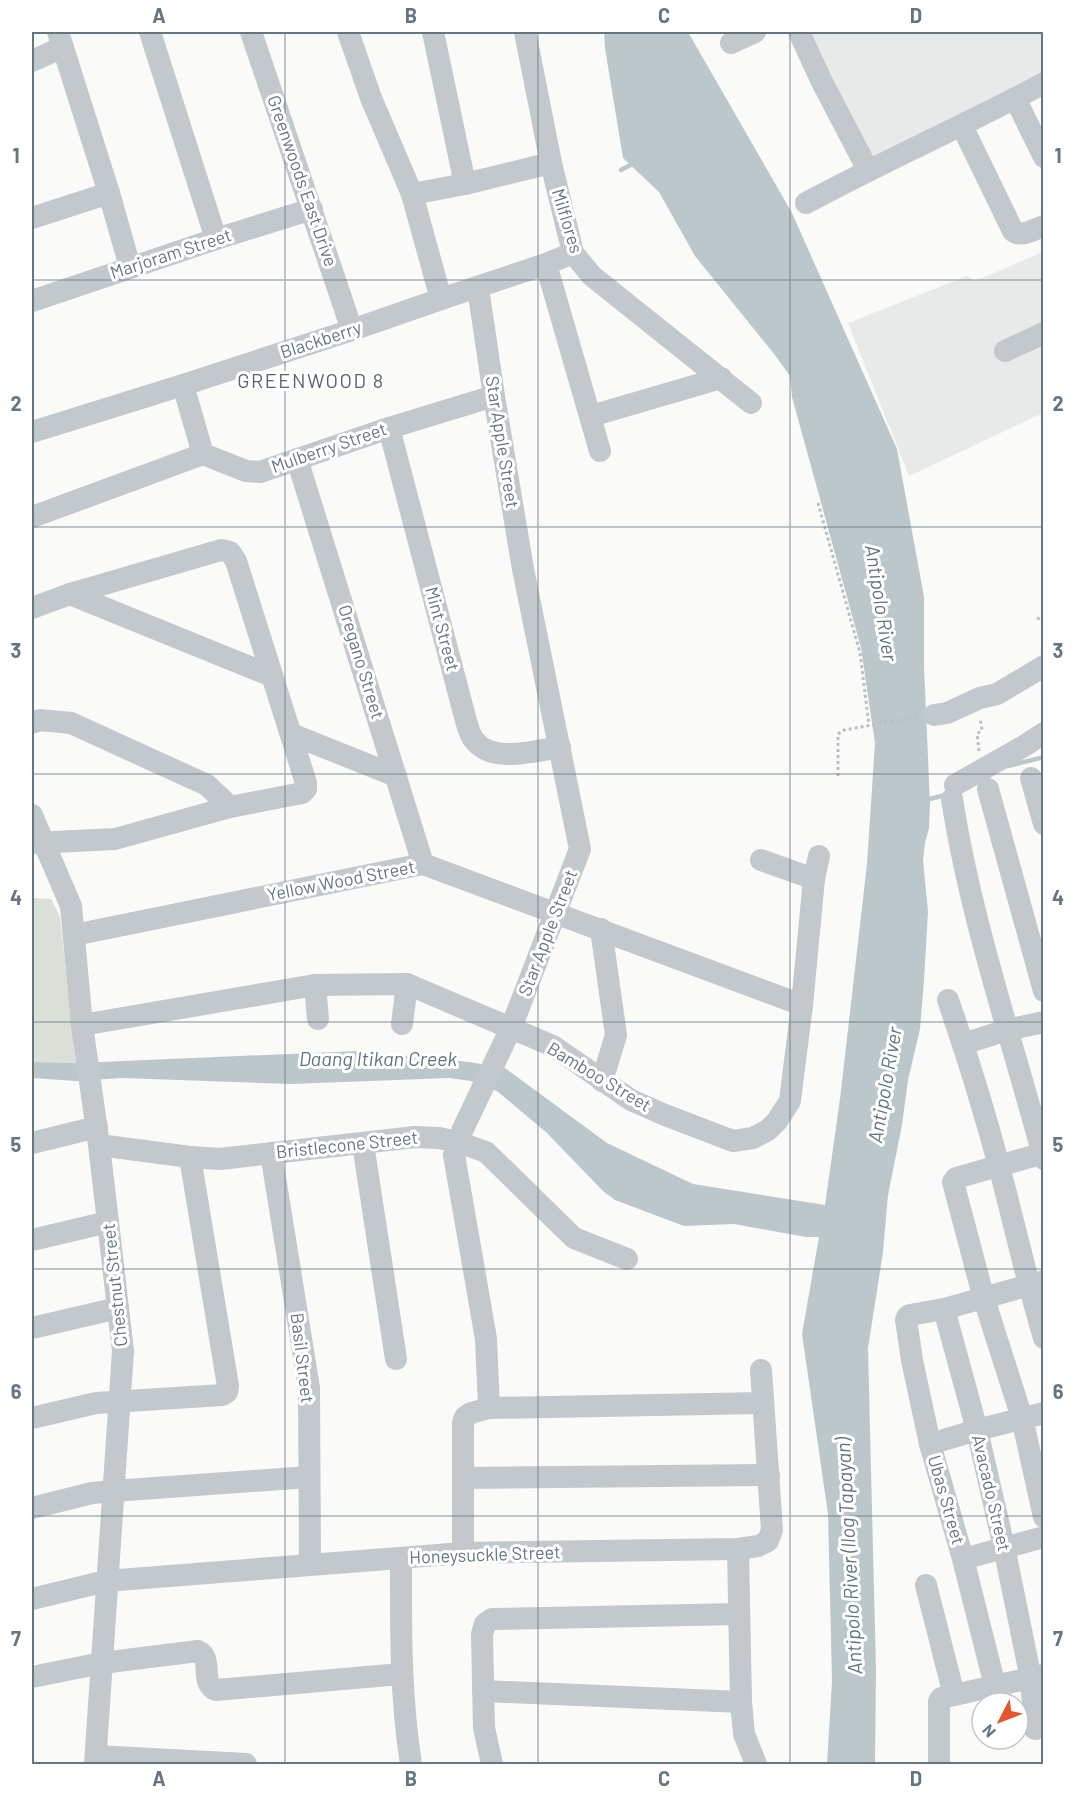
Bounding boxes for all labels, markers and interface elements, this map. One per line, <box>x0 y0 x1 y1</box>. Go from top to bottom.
text: A <box>152 3 166 27</box>
text: B <box>405 3 417 27</box>
text: C <box>658 3 670 27</box>
text: D <box>910 3 922 27</box>
street label: Greenwoods East Drive <box>263 92 343 269</box>
text: 1 <box>12 143 20 167</box>
text: 1 <box>1054 143 1062 167</box>
street label: Milflores <box>548 186 588 256</box>
street label: Marjoram Street <box>107 223 234 283</box>
street label: Blackberry <box>277 316 364 363</box>
district label: GREENWOOD 8 <box>237 368 385 392</box>
street label: Star Apple Street <box>482 374 524 510</box>
text: 2 <box>10 391 22 415</box>
text: 2 <box>1052 391 1064 415</box>
street label: Mulberry Street <box>268 417 389 477</box>
water label: Antipolo River <box>861 543 903 664</box>
street label: Mint Street <box>421 584 465 673</box>
street label: Oregano Street <box>334 602 390 721</box>
text: 3 <box>11 638 21 662</box>
text: 3 <box>1053 638 1063 662</box>
street label: Yellow Wood Street <box>265 855 417 905</box>
street label: Star Apple Street <box>513 866 581 999</box>
text: 4 <box>10 885 22 909</box>
text: 4 <box>1052 885 1064 909</box>
water label: Antipolo River <box>862 1024 906 1145</box>
street label: Bamboo Street <box>544 1037 655 1116</box>
water label: Daang Itikan Creek <box>299 1046 457 1070</box>
street label: Bristlecone Street <box>275 1126 419 1162</box>
text: 5 <box>11 1132 22 1156</box>
text: 5 <box>1053 1132 1064 1156</box>
street label: Chestnut Street <box>97 1222 131 1348</box>
street label: Basil Street <box>287 1312 319 1404</box>
text: 6 <box>11 1379 22 1403</box>
text: 6 <box>1053 1379 1064 1403</box>
street label: Avacado Street <box>968 1432 1016 1553</box>
water label: Antipolo River (Ilog Tapayan) <box>830 1436 866 1675</box>
street label: Ubas Street <box>924 1452 970 1547</box>
street label: Honeysuckle Street <box>409 1540 561 1568</box>
text: 7 <box>11 1626 21 1650</box>
text: 7 <box>1053 1626 1063 1650</box>
north arrow <box>970 1691 1030 1751</box>
text: N <box>978 1721 999 1742</box>
text: A <box>152 1766 166 1790</box>
text: B <box>405 1766 417 1790</box>
text: C <box>658 1766 670 1790</box>
text: D <box>910 1766 922 1790</box>

